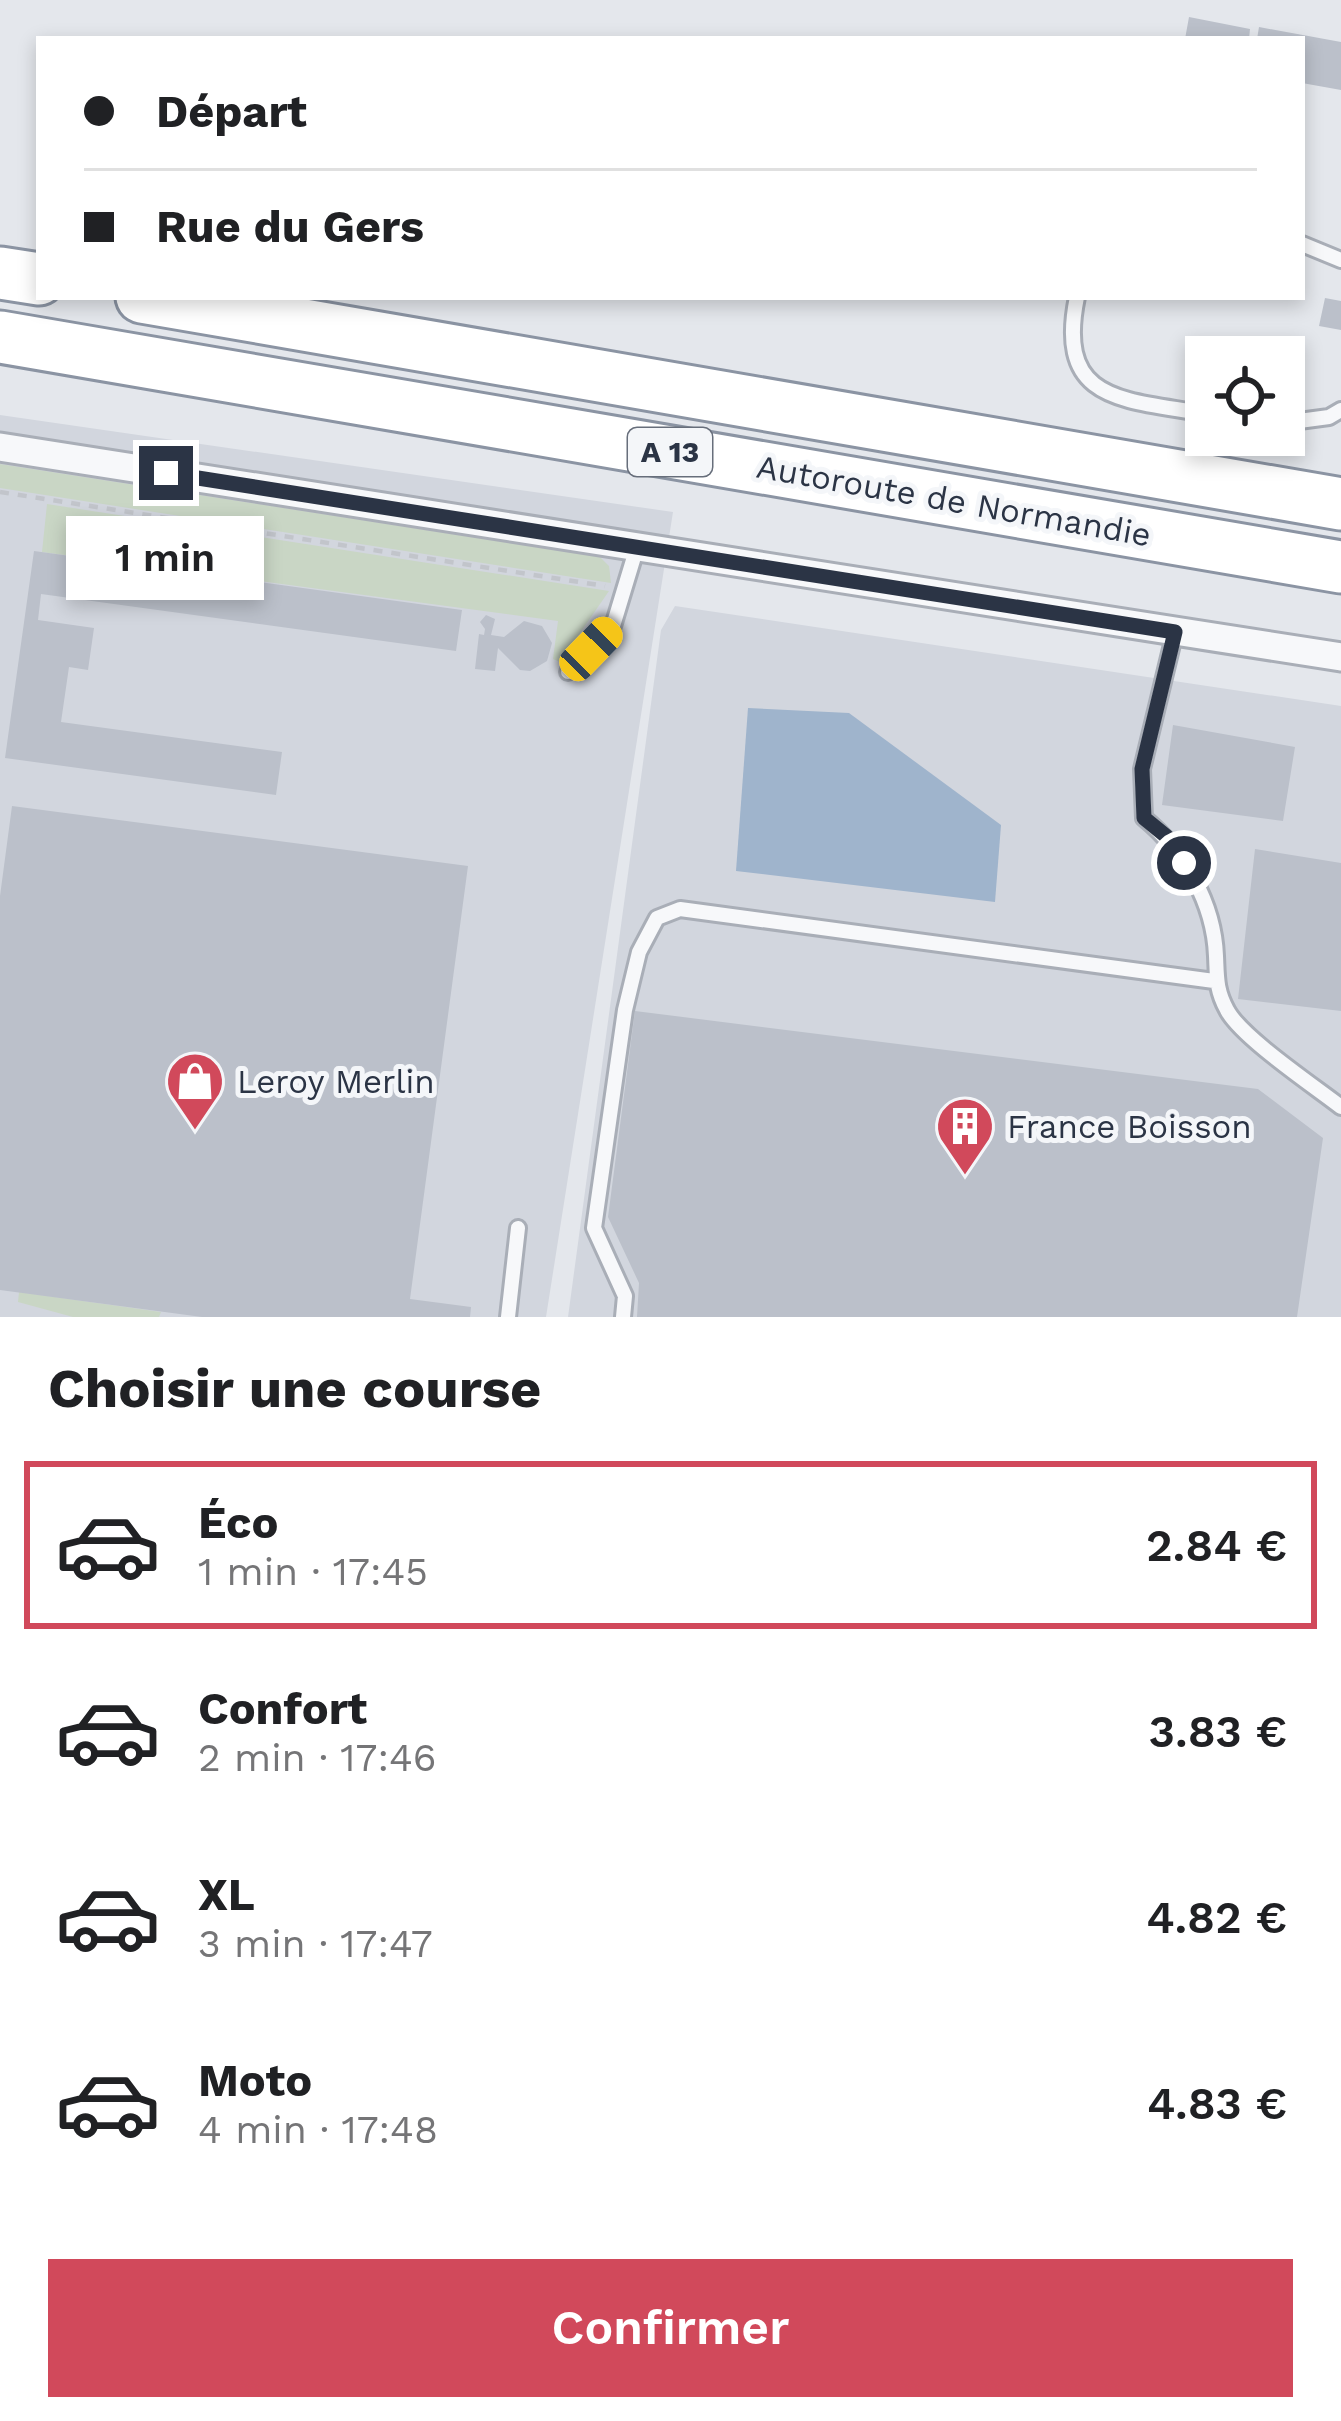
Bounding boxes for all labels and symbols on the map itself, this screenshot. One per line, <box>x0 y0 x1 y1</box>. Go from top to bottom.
road number: A 13 <box>628 428 712 476</box>
route end <box>139 446 193 500</box>
street label: Autoroute de Normandie <box>754 447 1154 554</box>
callout: 1 min <box>67 515 265 599</box>
car <box>553 611 629 687</box>
route start <box>1157 836 1211 890</box>
shop icon: Leroy Merlin <box>164 1050 226 1132</box>
place label: Leroy Merlin <box>237 1062 435 1101</box>
building icon: France Boisson <box>934 1095 996 1177</box>
place label: France Boisson <box>1007 1107 1252 1146</box>

